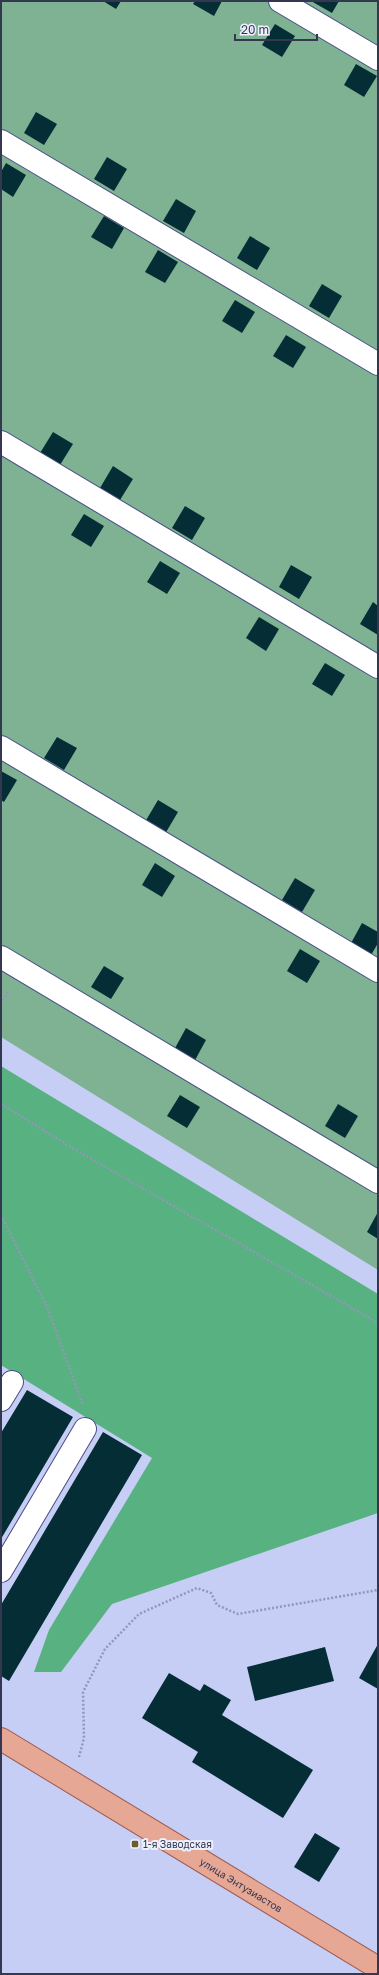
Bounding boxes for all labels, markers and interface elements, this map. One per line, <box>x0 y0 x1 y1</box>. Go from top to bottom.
scale bar <box>235 16 317 42</box>
text: 20 m <box>241 22 269 37</box>
place label: 1-я Заводская <box>143 1838 212 1850</box>
marker: 1-я Заводская <box>130 1839 140 1849</box>
street label: улица Энтузиастов <box>198 1855 285 1915</box>

